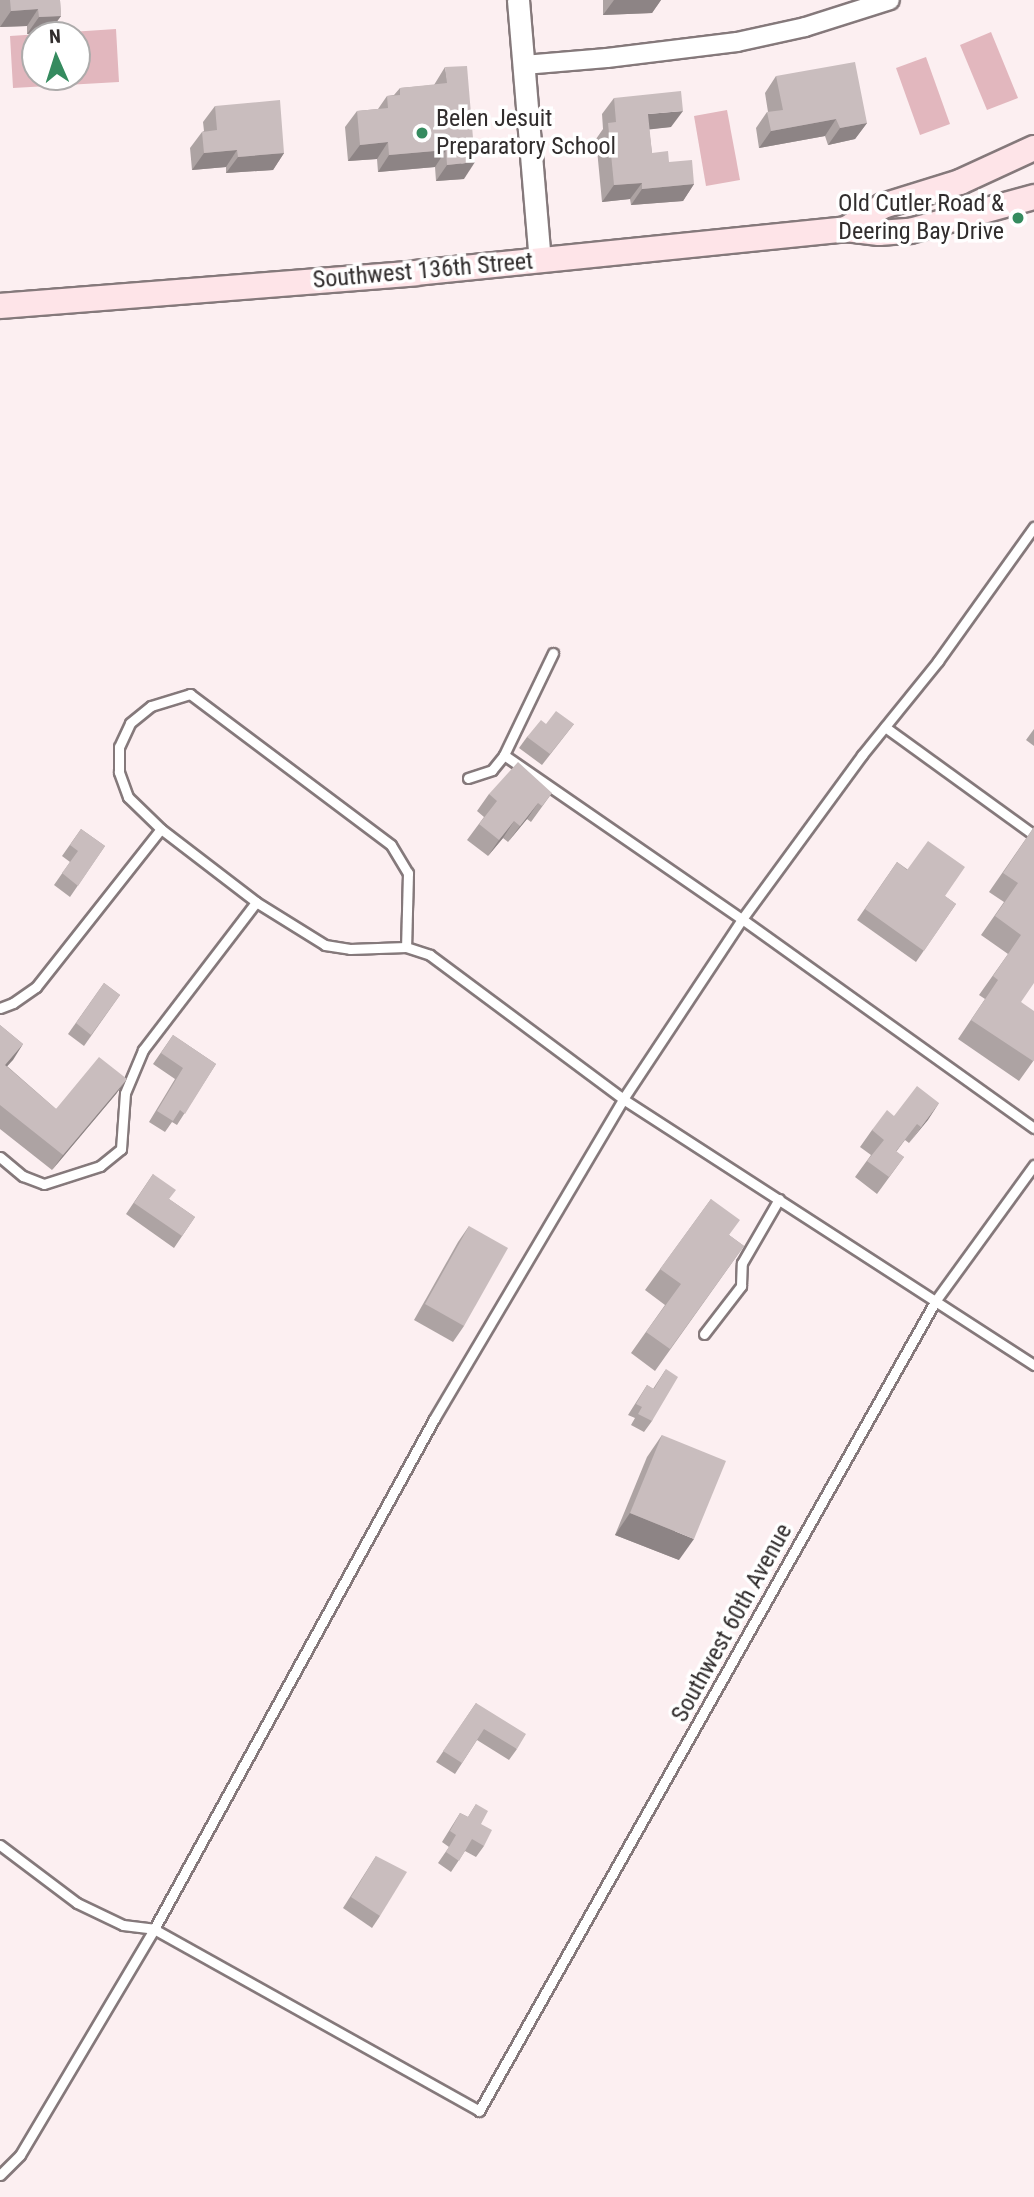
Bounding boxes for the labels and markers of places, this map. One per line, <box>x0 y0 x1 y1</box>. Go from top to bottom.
place label: Belen Jesuit Preparatory School <box>436 105 616 161</box>
marker: Belen Jesuit Preparatory School <box>414 125 430 141</box>
place label: Old Cutler Road & Deering Bay Drive <box>838 190 1004 246</box>
marker: Old Cutler Road & Deering Bay Drive <box>1010 210 1026 226</box>

